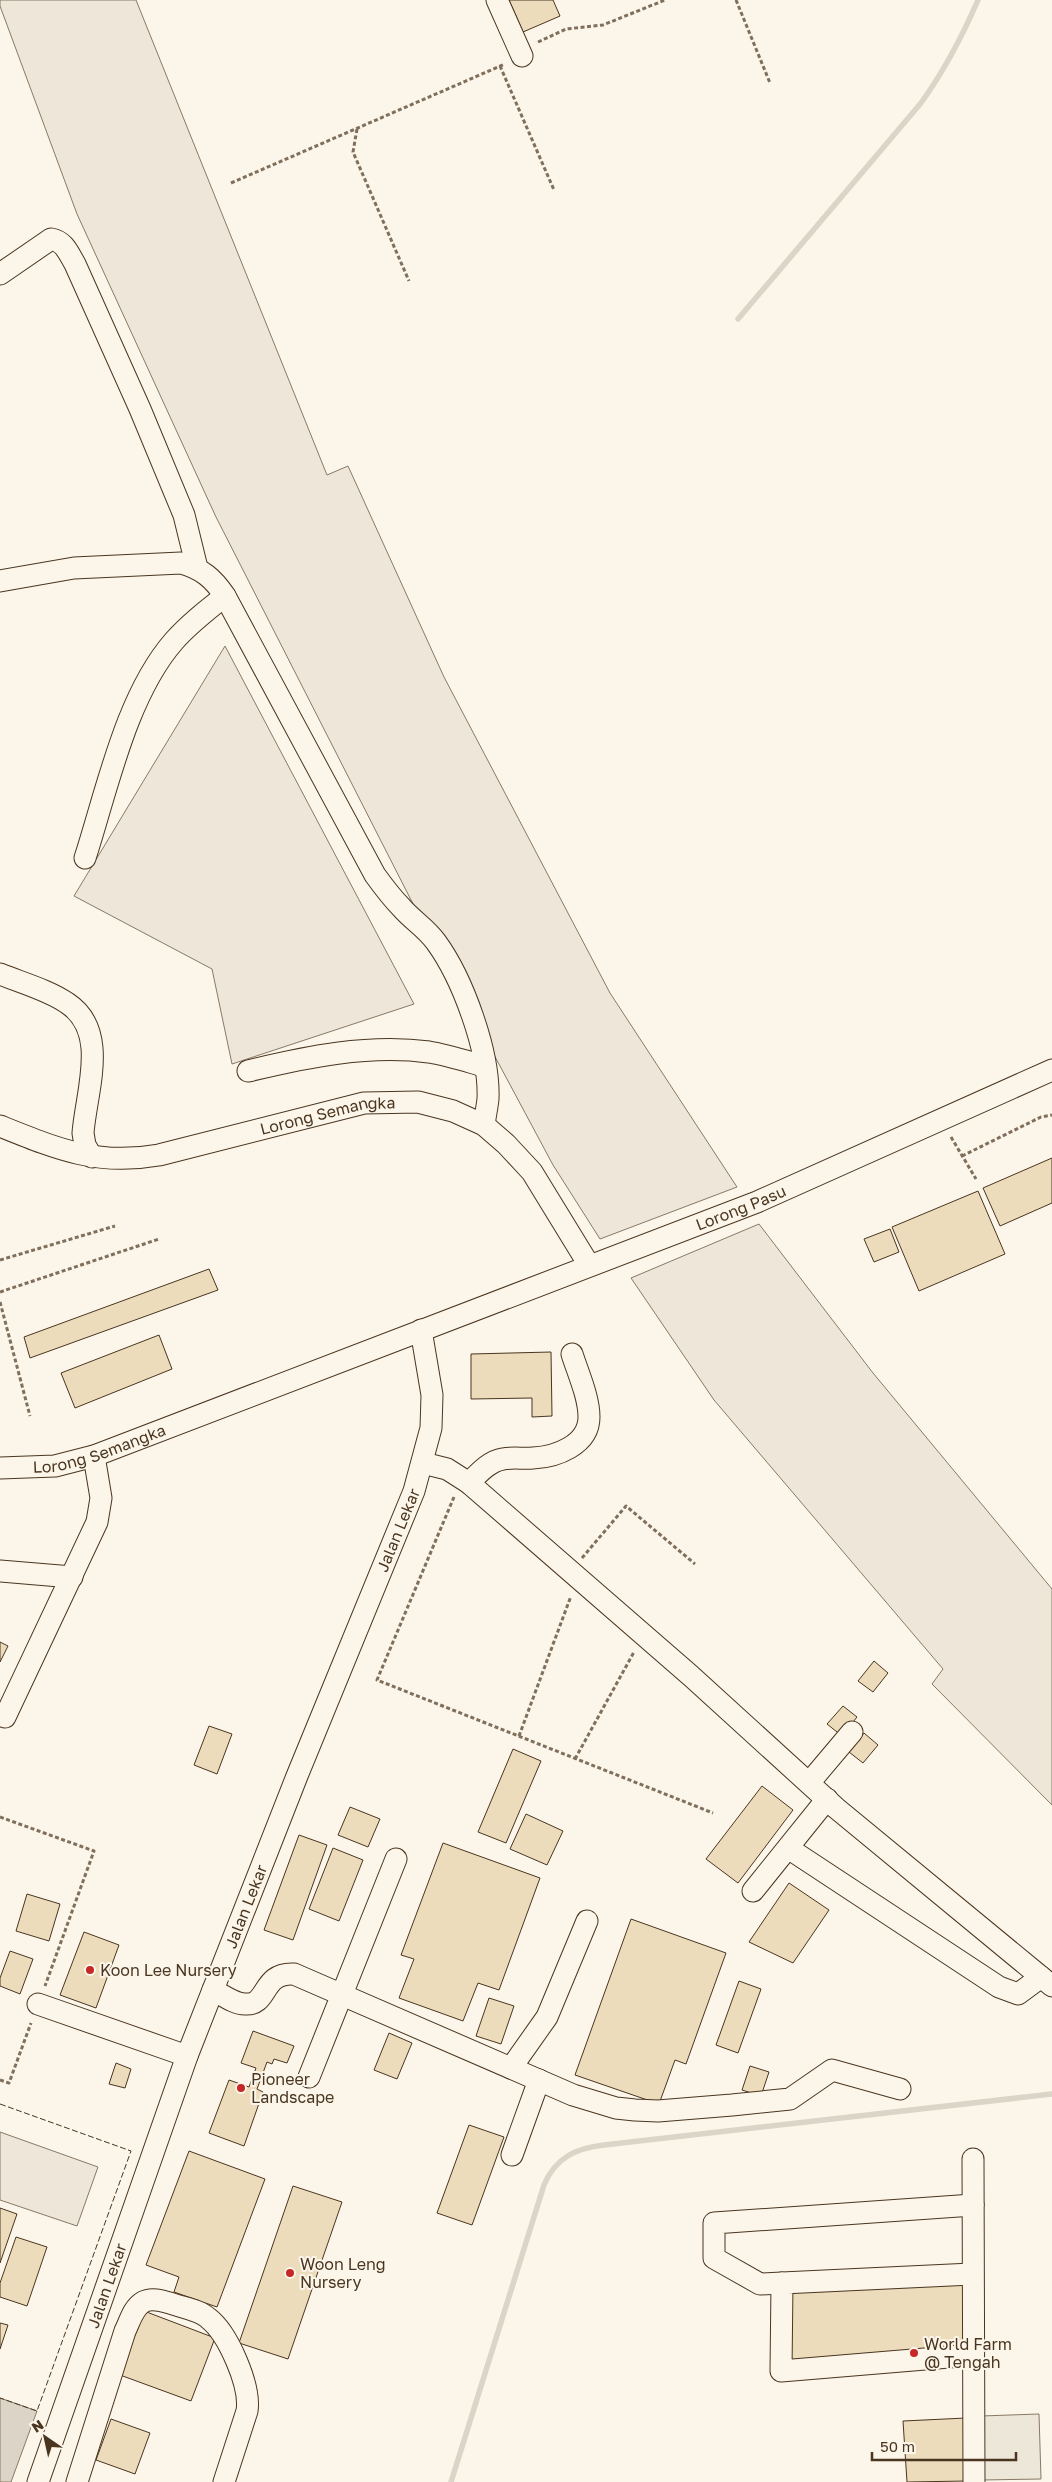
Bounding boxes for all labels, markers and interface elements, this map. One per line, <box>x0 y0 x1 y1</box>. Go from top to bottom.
street label: Lorong Semangka <box>258 1092 396 1139</box>
street label: Lorong Pasu <box>693 1180 789 1235</box>
street label: Lorong Semangka <box>32 1420 168 1477</box>
street label: Jalan Lekar <box>372 1485 424 1575</box>
street label: Jalan Lekar <box>220 1862 271 1951</box>
place label: Koon Lee Nursery <box>100 1960 237 1980</box>
marker: Koon Lee Nursery <box>84 1964 96 1976</box>
place label: Pioneer Landscape <box>251 2069 334 2107</box>
marker: Pioneer Landscape <box>235 2082 247 2094</box>
street label: Jalan Lekar <box>83 2241 131 2331</box>
place label: Woon Leng Nursery <box>300 2254 386 2292</box>
marker: Woon Leng Nursery <box>284 2267 296 2279</box>
place label: World Farm @ Tengah <box>924 2334 1012 2372</box>
marker: World Farm @ Tengah <box>908 2347 920 2359</box>
north arrow <box>20 2412 70 2462</box>
text: N <box>28 2416 47 2436</box>
scale bar <box>872 2430 1016 2462</box>
text: 50 m <box>880 2437 915 2455</box>

